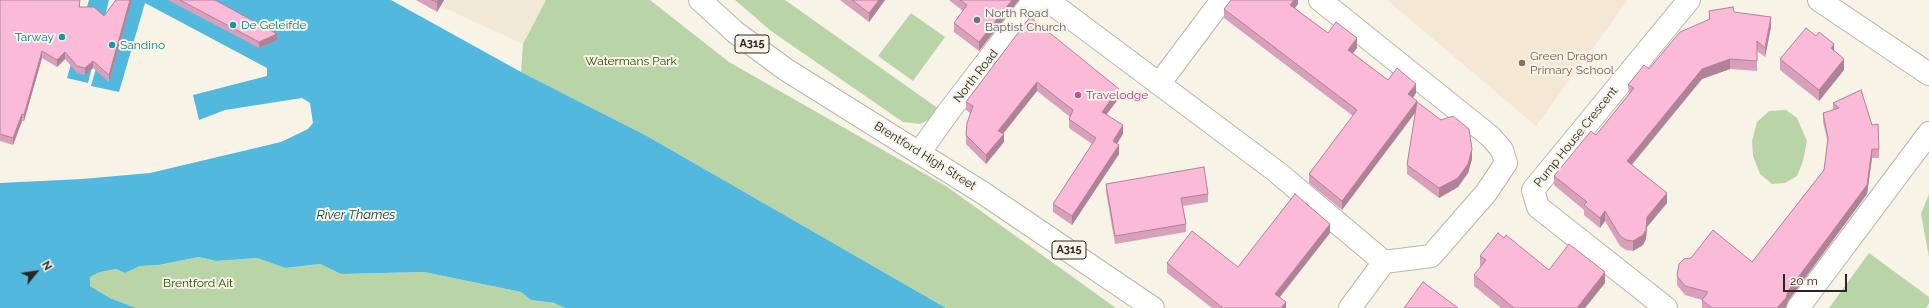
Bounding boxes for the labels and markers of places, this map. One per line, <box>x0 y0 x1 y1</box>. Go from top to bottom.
place label: North Road Baptist Church <box>985 6 1066 34</box>
marker: North Road Baptist Church <box>972 15 982 25</box>
place label: De Geleifde <box>241 18 307 32</box>
marker: De Geleifde <box>228 20 238 30</box>
place label: Tarway <box>15 30 54 44</box>
marker: Tarway <box>57 32 67 42</box>
place label: Sandino <box>120 38 165 52</box>
marker: Sandino <box>107 40 117 50</box>
place label: Green Dragon Primary School <box>1530 49 1614 77</box>
marker: Green Dragon Primary School <box>1517 58 1527 68</box>
place label: Travelodge <box>1086 88 1148 102</box>
marker: Travelodge <box>1073 90 1083 100</box>

